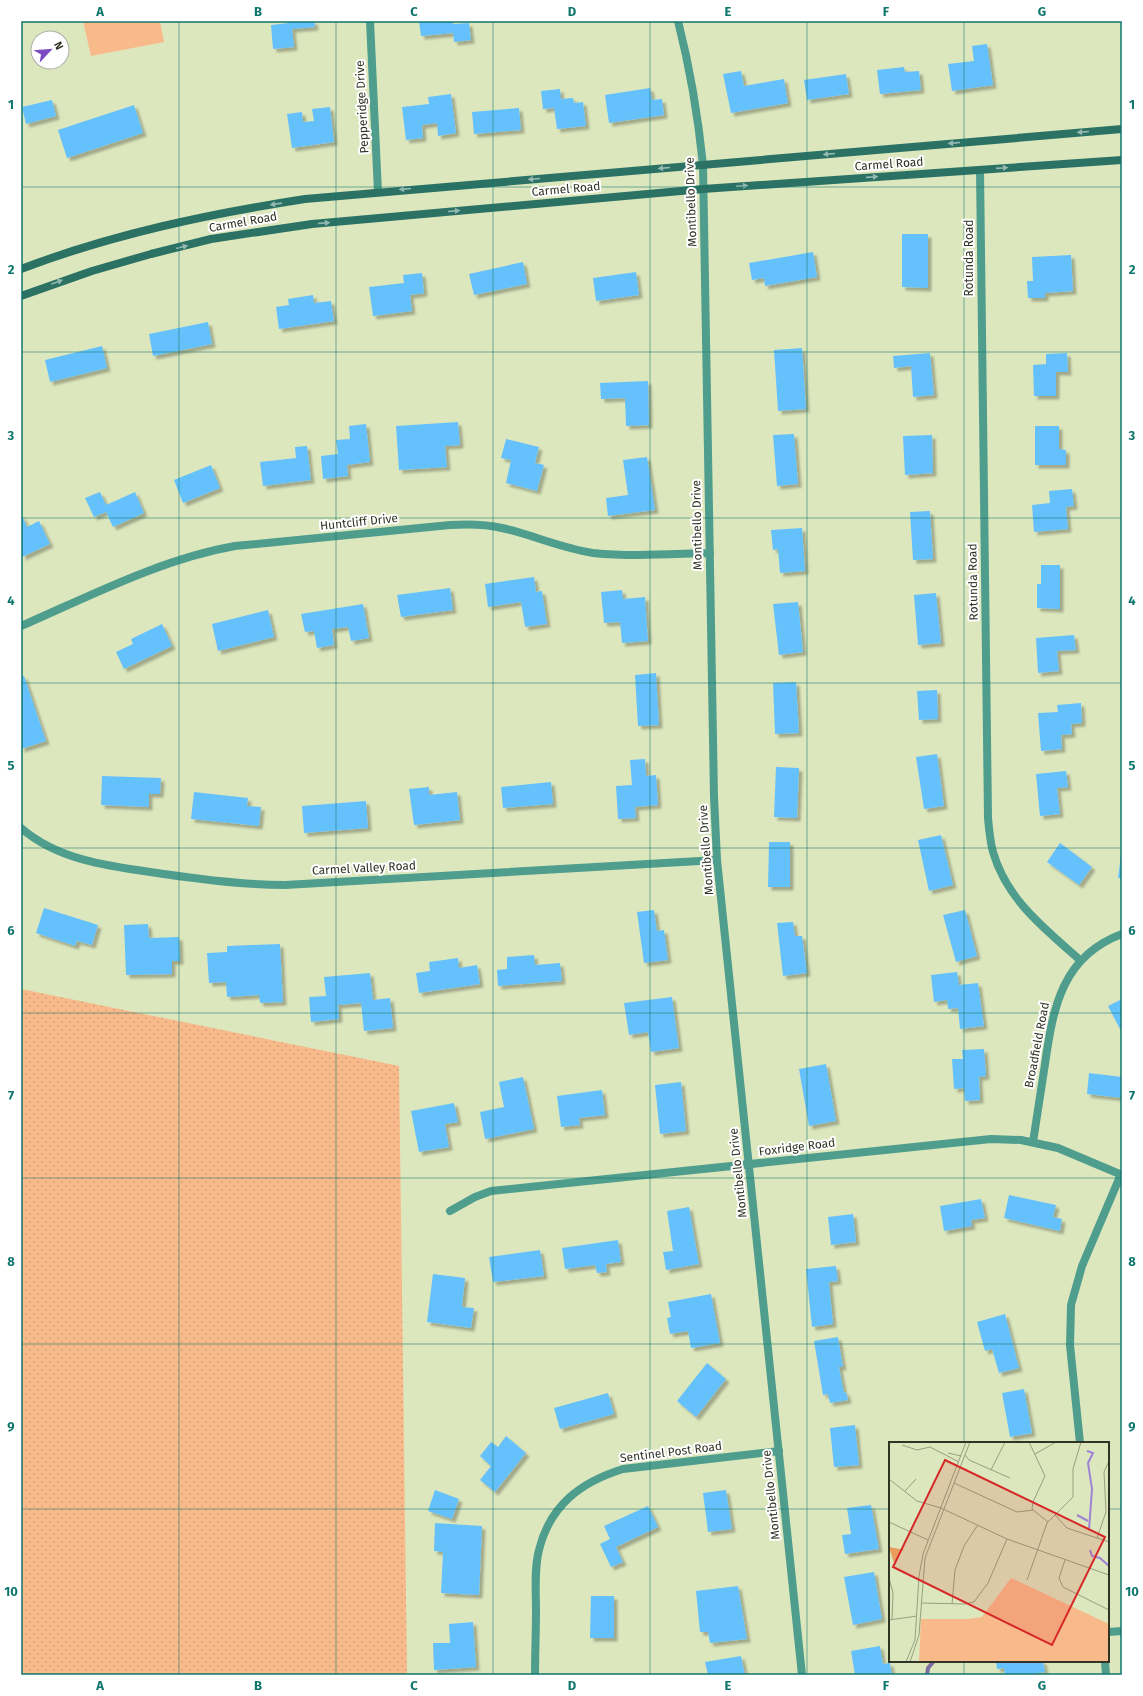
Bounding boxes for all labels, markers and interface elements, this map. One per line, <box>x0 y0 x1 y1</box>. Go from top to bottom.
text: A <box>95 4 104 19</box>
text: B <box>254 4 262 19</box>
text: C <box>410 4 418 19</box>
text: D <box>568 4 577 19</box>
text: E <box>725 4 732 19</box>
text: F <box>883 4 890 19</box>
text: G <box>1038 4 1046 19</box>
north arrow <box>30 30 70 70</box>
text: N <box>51 40 66 52</box>
street label: Pepperidge Drive <box>353 60 371 154</box>
text: 1 <box>8 97 14 112</box>
text: 1 <box>1129 97 1135 112</box>
one-way arrow <box>1077 129 1089 135</box>
one-way arrow <box>948 140 960 146</box>
one-way arrow <box>823 150 835 157</box>
street label: Carmel Road <box>854 155 924 173</box>
street label: Montibello Drive <box>682 157 700 247</box>
one-way arrow <box>658 164 670 171</box>
one-way arrow <box>996 165 1008 172</box>
one-way arrow <box>866 174 878 181</box>
one-way arrow <box>528 175 540 182</box>
street label: Carmel Road <box>531 179 601 199</box>
one-way arrow <box>736 183 748 190</box>
one-way arrow <box>399 186 411 193</box>
one-way arrow <box>270 201 282 207</box>
one-way arrow <box>448 208 460 214</box>
street label: Carmel Road <box>208 209 278 235</box>
one-way arrow <box>318 219 330 226</box>
street label: Rotunda Road <box>962 220 976 297</box>
one-way arrow <box>176 243 189 249</box>
text: 2 <box>8 262 15 277</box>
text: 2 <box>1129 262 1136 277</box>
one-way arrow <box>52 279 64 285</box>
text: 3 <box>7 428 15 443</box>
text: 3 <box>1128 428 1136 443</box>
street label: Montibello Drive <box>689 480 705 570</box>
street label: Huntcliff Drive <box>319 511 399 533</box>
street label: Rotunda Road <box>965 543 981 621</box>
text: 4 <box>7 593 15 608</box>
text: 4 <box>1128 593 1136 608</box>
text: 5 <box>8 758 15 773</box>
text: 5 <box>1129 758 1136 773</box>
street label: Montibello Drive <box>696 805 716 895</box>
street label: Carmel Valley Road <box>312 858 416 878</box>
text: 6 <box>7 923 15 938</box>
text: 6 <box>1128 923 1136 938</box>
street label: Broadfield Road <box>1022 1001 1052 1089</box>
text: 7 <box>8 1088 14 1103</box>
text: 7 <box>1129 1088 1135 1103</box>
street label: Montibello Drive <box>726 1127 750 1219</box>
street label: Foxridge Road <box>758 1135 836 1159</box>
text: 8 <box>7 1254 15 1269</box>
text: 8 <box>1128 1254 1136 1269</box>
text: 9 <box>7 1419 15 1434</box>
text: 9 <box>1128 1419 1136 1434</box>
street label: Sentinel Post Road <box>619 1439 723 1465</box>
inset map <box>889 1442 1109 1662</box>
street label: Montibello Drive <box>759 1449 783 1541</box>
text: 10 <box>4 1584 18 1599</box>
text: 10 <box>1125 1584 1139 1599</box>
text: A <box>95 1678 104 1693</box>
text: B <box>254 1678 262 1693</box>
text: C <box>410 1678 418 1693</box>
text: D <box>568 1678 577 1693</box>
text: E <box>725 1678 732 1693</box>
text: F <box>883 1678 890 1693</box>
text: G <box>1038 1678 1046 1693</box>

